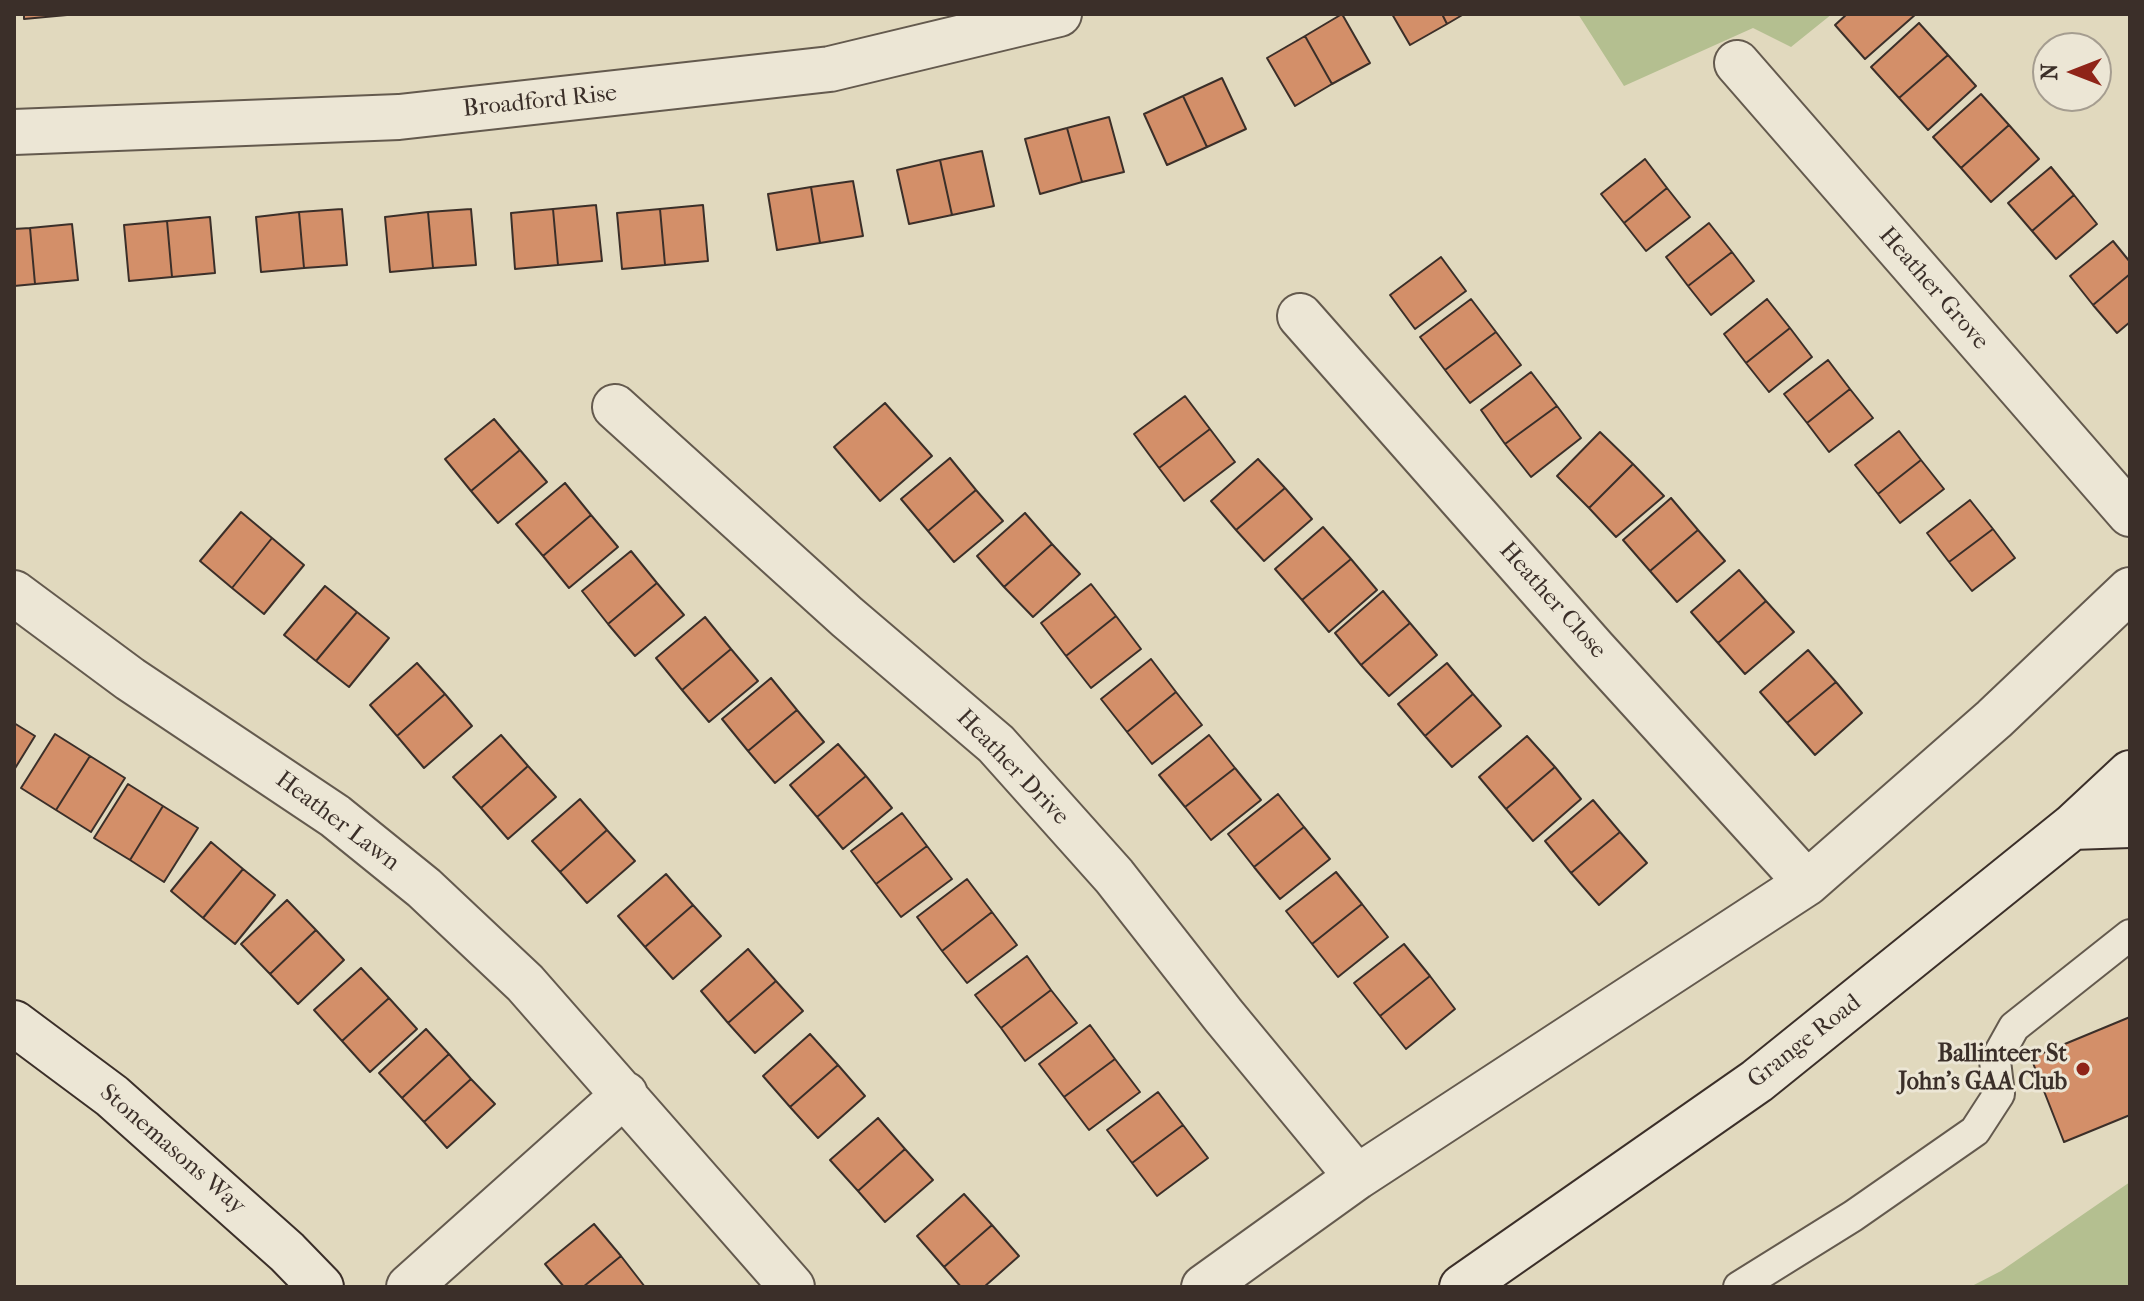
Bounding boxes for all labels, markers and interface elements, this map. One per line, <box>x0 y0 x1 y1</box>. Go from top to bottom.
north arrow <box>2032 32 2112 112</box>
text: N <box>2037 64 2063 80</box>
street label: Broadford Rise <box>462 80 618 124</box>
street label: Heather Grove <box>1872 222 1994 356</box>
street label: Heather Close <box>1492 537 1612 665</box>
street label: Heather Drive <box>950 704 1074 832</box>
street label: Heather Lawn <box>269 766 405 878</box>
street label: Grange Road <box>1743 989 1867 1095</box>
place label: Ballinteer St John's GAA Club <box>1898 1041 2067 1097</box>
marker: Ballinteer St John's GAA Club <box>2074 1060 2092 1078</box>
street label: Stonemasons Way <box>93 1079 251 1221</box>

